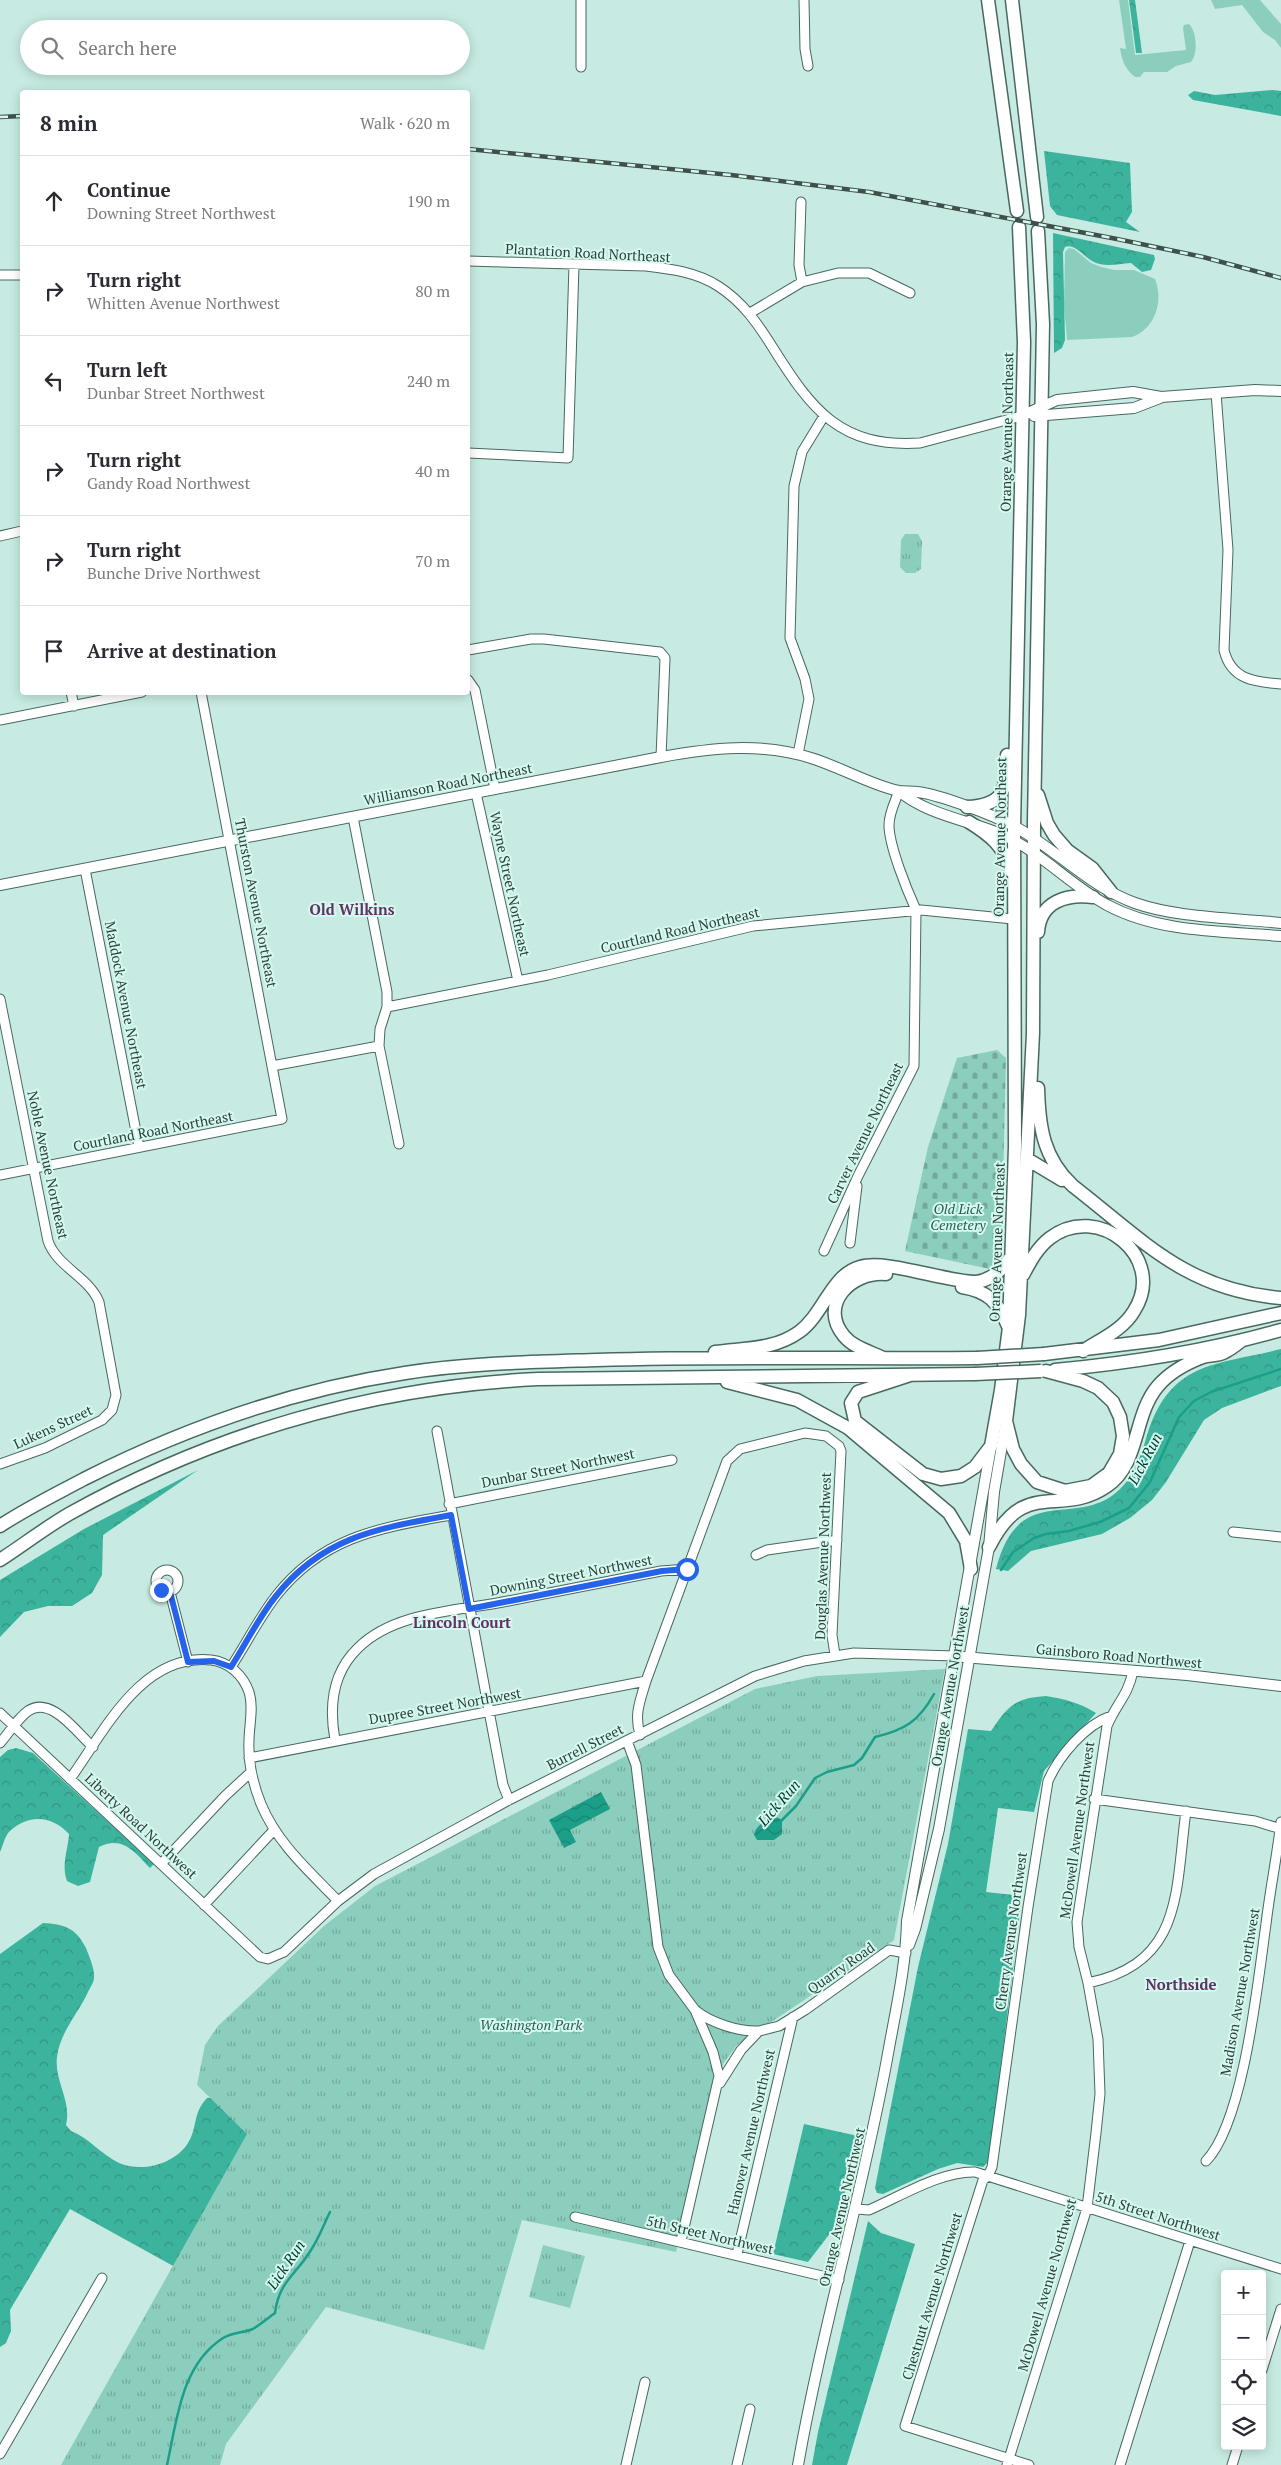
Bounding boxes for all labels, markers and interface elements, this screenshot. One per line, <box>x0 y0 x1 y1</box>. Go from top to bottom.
search box <box>20 20 470 75</box>
icon: search <box>38 34 66 62</box>
text: Search here <box>78 35 177 60</box>
text: 8 min <box>40 109 97 137</box>
text: Walk · 620 m <box>360 112 450 134</box>
text: Continue <box>87 177 171 202</box>
icon: ahead <box>40 187 68 215</box>
text: 190 m <box>407 190 450 212</box>
text: Downing Street Northwest <box>87 202 276 224</box>
street label: Plantation Road Northeast <box>505 239 672 266</box>
text: Turn right <box>87 267 181 292</box>
icon: right <box>40 277 68 305</box>
text: 80 m <box>415 280 450 302</box>
text: Whitten Avenue Northwest <box>87 292 280 314</box>
street label: Orange Avenue Northeast <box>996 351 1017 512</box>
text: Turn left <box>87 357 168 382</box>
icon: left <box>40 367 68 395</box>
text: 240 m <box>407 370 450 392</box>
text: Dunbar Street Northwest <box>87 382 265 404</box>
text: Turn right <box>87 447 181 472</box>
icon: right <box>40 457 68 485</box>
text: 40 m <box>415 460 450 482</box>
text: Gandy Road Northwest <box>87 472 250 494</box>
text: Turn right <box>87 537 181 562</box>
icon: right <box>40 547 68 575</box>
text: 70 m <box>415 550 450 572</box>
text: Bunche Drive Northwest <box>87 562 261 584</box>
icon: arrive <box>40 637 68 665</box>
text: Arrive at destination <box>87 638 276 663</box>
street label: Orange Avenue Northeast <box>989 756 1010 917</box>
street label: Williamson Road Northeast <box>362 758 535 809</box>
street label: Wayne Street Northeast <box>486 810 535 959</box>
street label: Thurston Avenue Northeast <box>231 817 282 990</box>
district label: Old Wilkins <box>310 899 395 919</box>
street label: Courtland Road Northeast <box>599 902 762 957</box>
street label: Maddock Avenue Northeast <box>101 919 152 1091</box>
street label: Carver Avenue Northeast <box>822 1058 908 1207</box>
street label: Noble Avenue Northeast <box>23 1089 74 1242</box>
street label: Courtland Road Northeast <box>71 1106 235 1155</box>
street label: Orange Avenue Northeast <box>984 1161 1009 1322</box>
park label: Old Lick Cemetery <box>930 1199 986 1234</box>
street label: Lukens Street <box>10 1400 96 1453</box>
water label: Lick Run <box>1122 1429 1166 1489</box>
street label: Dunbar Street Northwest <box>480 1443 637 1492</box>
street label: Douglas Avenue Northwest <box>810 1471 835 1640</box>
street label: Downing Street Northwest <box>488 1549 655 1600</box>
route start <box>676 1558 699 1581</box>
route end <box>150 1579 173 1602</box>
street label: Orange Avenue Northwest <box>926 1603 973 1768</box>
district label: Lincoln Court <box>413 1612 511 1632</box>
street label: Gainsboro Road Northwest <box>1035 1639 1204 1672</box>
street label: Dupree Street Northwest <box>367 1683 523 1728</box>
street label: Burrell Street <box>543 1719 627 1774</box>
street label: McDowell Avenue Northwest <box>1055 1739 1098 1920</box>
street label: Liberty Road Northwest <box>81 1768 202 1883</box>
water label: Lick Run <box>752 1775 804 1831</box>
street label: Cherry Avenue Northwest <box>990 1850 1031 2011</box>
street label: Madison Avenue Northwest <box>1215 1905 1264 2078</box>
street label: Quarry Road <box>803 1937 878 1998</box>
district label: Northside <box>1145 1974 1217 1994</box>
park label: Washington Park <box>480 2015 582 2034</box>
street label: Hanover Avenue Northwest <box>722 2046 779 2217</box>
street label: Orange Avenue Northwest <box>814 2125 869 2288</box>
street label: 5th Street Northwest <box>1093 2186 1224 2245</box>
street label: McDowell Avenue Northwest <box>1013 2195 1081 2374</box>
street label: Chestnut Avenue Northwest <box>897 2209 966 2382</box>
street label: 5th Street Northwest <box>645 2211 776 2259</box>
water label: Lick Run <box>261 2236 309 2294</box>
map controls <box>1221 2270 1266 2450</box>
button: + <box>1221 2270 1266 2315</box>
button: − <box>1221 2315 1266 2360</box>
button: locate <box>1221 2360 1266 2405</box>
button: layers <box>1221 2405 1266 2450</box>

